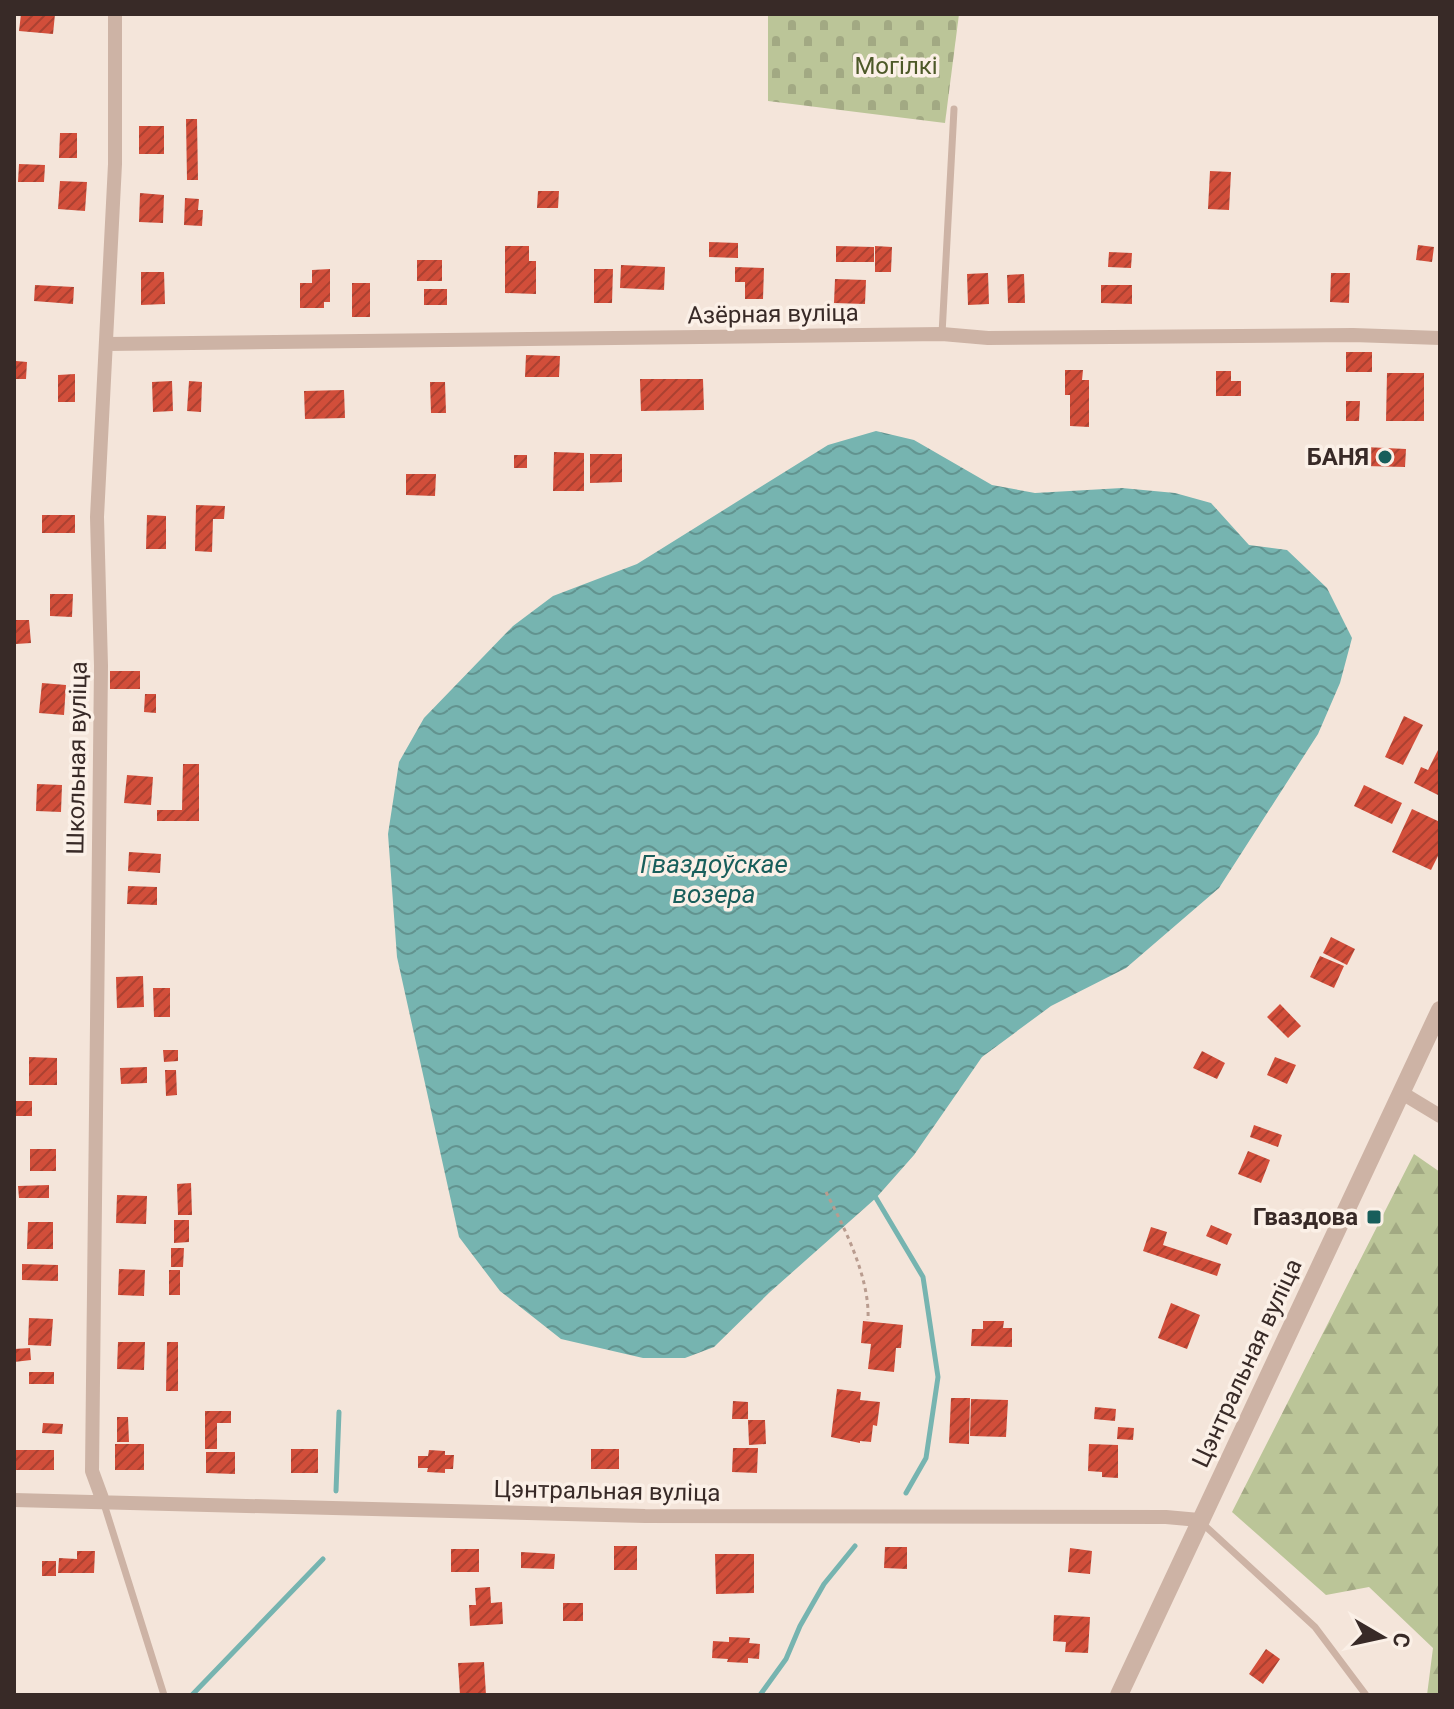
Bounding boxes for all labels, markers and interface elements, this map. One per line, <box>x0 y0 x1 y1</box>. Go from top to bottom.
park label: Могілкі <box>854 52 938 80</box>
street label: Азёрная вуліца <box>687 299 859 329</box>
place label: БАНЯ <box>1307 443 1369 471</box>
marker: БАНЯ <box>1376 448 1394 466</box>
street label: Школьная вуліца <box>61 661 93 855</box>
water label: Гваздоўскае возера <box>640 849 788 909</box>
place label: Гваздова <box>1253 1203 1358 1231</box>
marker: Гваздова <box>1365 1208 1383 1226</box>
street label: Цэнтральная вуліца <box>1186 1254 1308 1472</box>
street label: Цэнтральная вуліца <box>493 1475 721 1507</box>
north arrow <box>1342 1597 1422 1677</box>
text: С <box>1388 1631 1415 1649</box>

